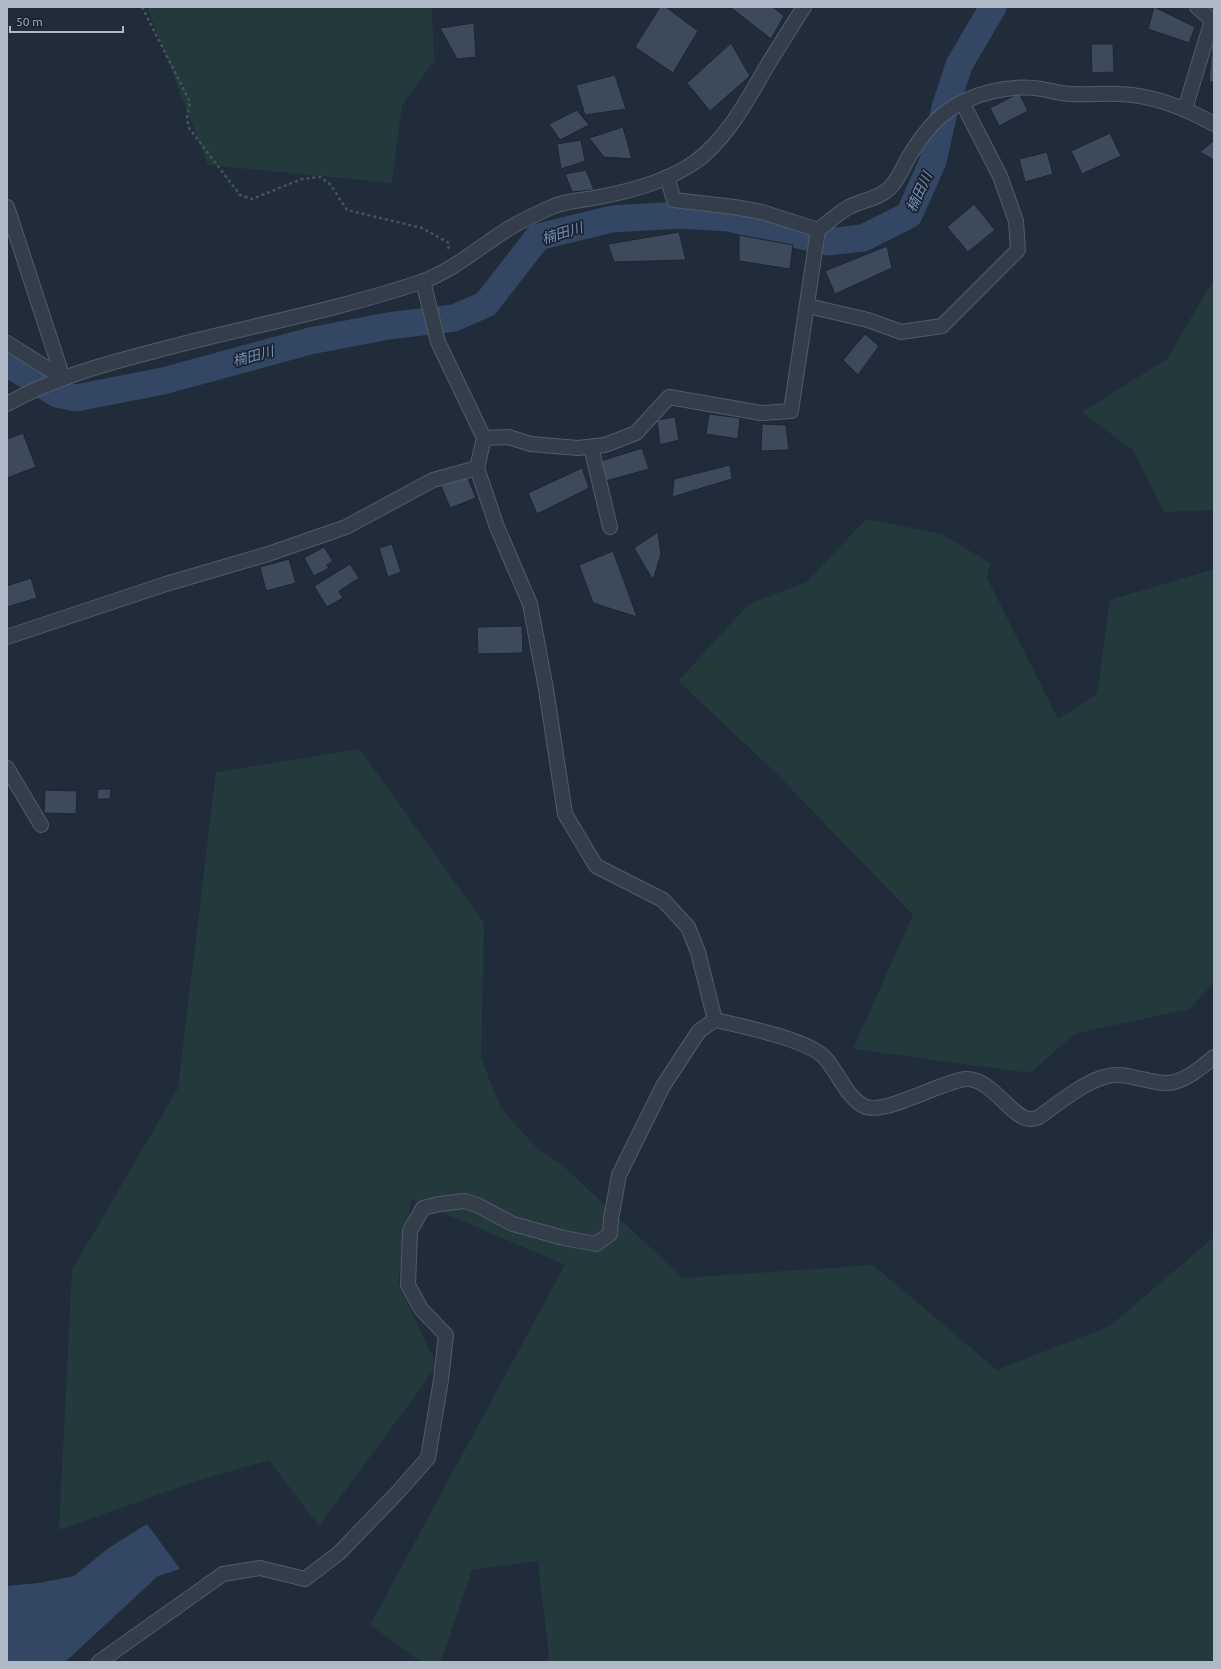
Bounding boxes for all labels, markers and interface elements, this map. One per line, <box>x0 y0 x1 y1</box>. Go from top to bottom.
scale bar <box>10 8 123 34</box>
text: 50 m <box>16 15 43 28</box>
water label: 楠田川 <box>903 168 936 214</box>
water label: 楠田川 <box>540 219 586 247</box>
water label: 楠田川 <box>231 342 277 369</box>

